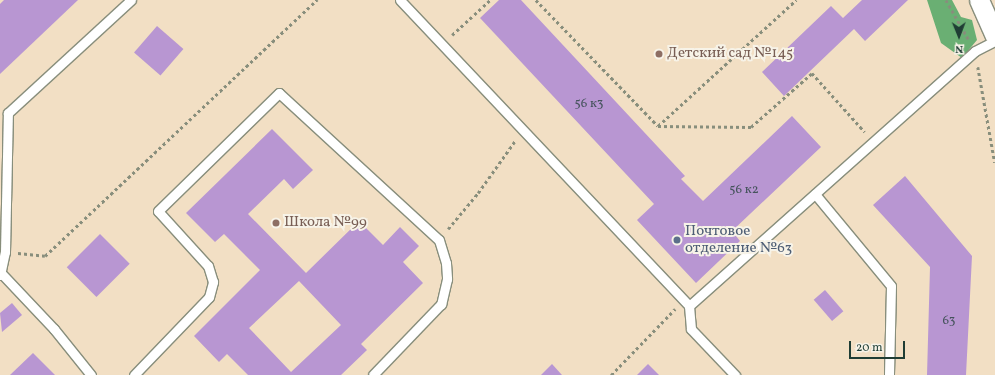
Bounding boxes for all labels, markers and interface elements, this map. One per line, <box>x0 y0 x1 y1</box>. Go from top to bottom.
north arrow <box>939 16 979 56</box>
text: N <box>955 41 963 56</box>
place label: Детский сад №145 <box>667 45 793 63</box>
marker: Детский сад №145 <box>654 49 664 59</box>
house number: 56 к3 <box>574 96 604 112</box>
house number: 56 к2 <box>729 182 759 198</box>
place label: Школа №99 <box>284 214 367 232</box>
marker: Школа №99 <box>271 218 281 228</box>
place label: Почтовое отделение №63 <box>685 222 792 257</box>
marker: Почтовое отделение №63 <box>672 235 682 245</box>
house number: 63 <box>942 313 956 329</box>
scale bar <box>851 333 907 359</box>
text: 20 m <box>856 340 883 356</box>

